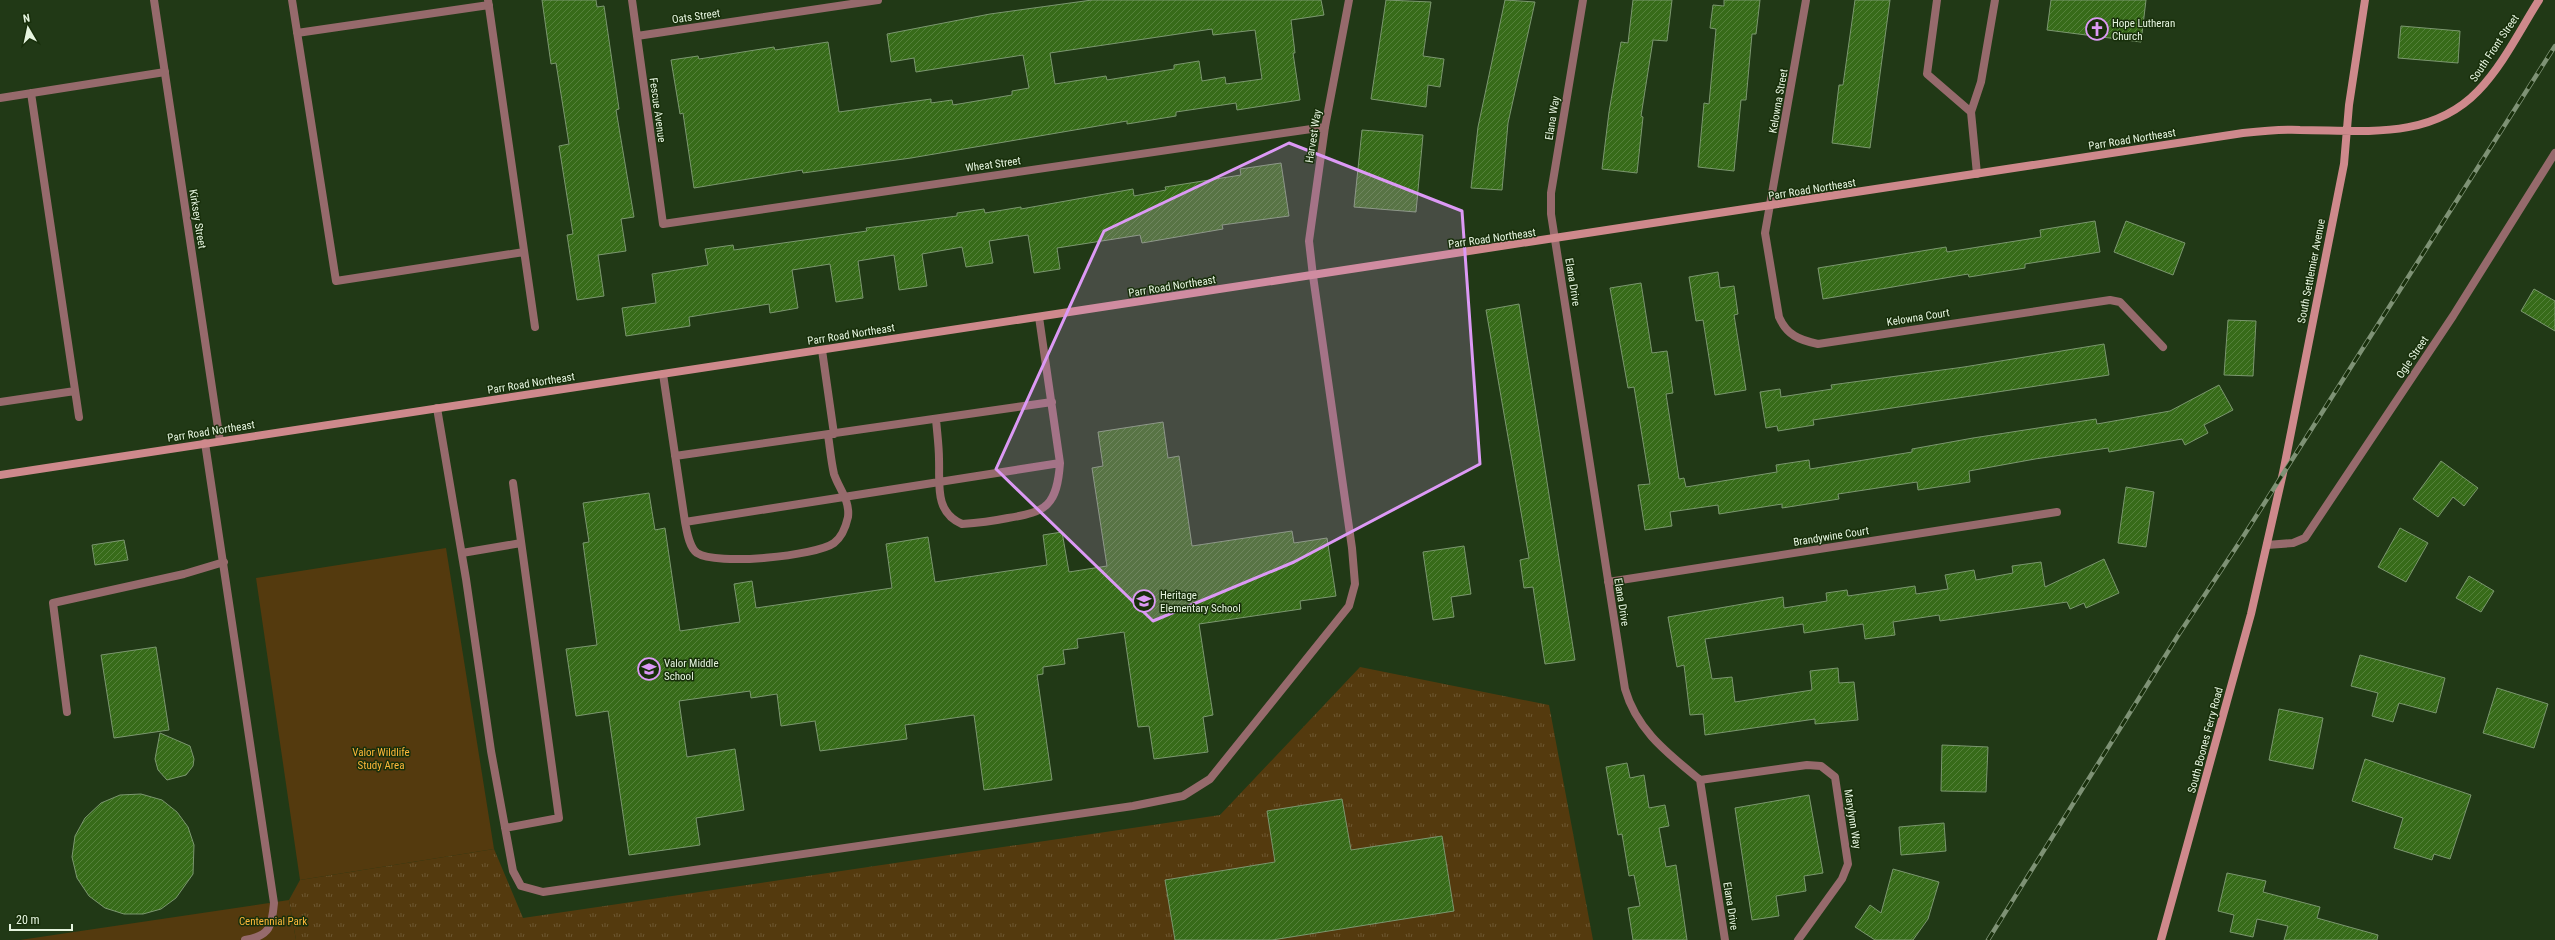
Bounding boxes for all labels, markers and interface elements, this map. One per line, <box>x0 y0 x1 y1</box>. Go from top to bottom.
street label: Oats Street <box>671 7 721 26</box>
north arrow <box>8 8 48 48</box>
text: N <box>22 12 31 26</box>
street label: South Front Street <box>2467 12 2522 84</box>
church icon: Hope Lutheran Church <box>2084 16 2110 42</box>
place label: Hope Lutheran Church <box>2112 17 2175 43</box>
street label: Kelowna Street <box>1766 68 1791 134</box>
street label: Fescue Avenue <box>647 77 668 143</box>
street label: Elana Way <box>1543 95 1562 141</box>
street label: Harvest Way <box>1303 108 1324 164</box>
street label: Parr Road Northeast <box>2087 126 2177 153</box>
street label: Wheat Street <box>965 154 1022 175</box>
street label: Parr Road Northeast <box>1767 176 1857 203</box>
street label: Kirksey Street <box>186 189 209 250</box>
street label: South Settlemier Avenue <box>2295 218 2328 324</box>
street label: Parr Road Northeast <box>1447 226 1537 251</box>
street label: Elana Drive <box>1562 257 1583 307</box>
street label: Parr Road Northeast <box>1127 273 1217 300</box>
street label: Kelowna Court <box>1886 306 1950 329</box>
street label: Parr Road Northeast <box>806 321 896 348</box>
street label: Ogle Street <box>2394 334 2431 381</box>
street label: Parr Road Northeast <box>486 370 576 397</box>
street label: Parr Road Northeast <box>166 418 256 445</box>
street label: Brandywine Court <box>1792 524 1870 549</box>
street label: Elana Drive <box>1611 577 1632 627</box>
school or university icon: Heritage Elementary School <box>1131 588 1157 614</box>
place label: Heritage Elementary School <box>1160 589 1241 615</box>
school or university icon: Valor Middle School <box>636 656 662 682</box>
place label: Valor Middle School <box>664 657 719 683</box>
street label: South Boones Ferry Road <box>2185 686 2226 794</box>
park label: Valor Wildlife Study Area <box>352 746 410 772</box>
street label: Marylynn Way <box>1841 788 1864 850</box>
street label: Elana Drive <box>1720 881 1741 931</box>
scale bar <box>10 906 72 932</box>
text: 20 m <box>16 913 40 927</box>
park label: Centennial Park <box>239 915 307 928</box>

